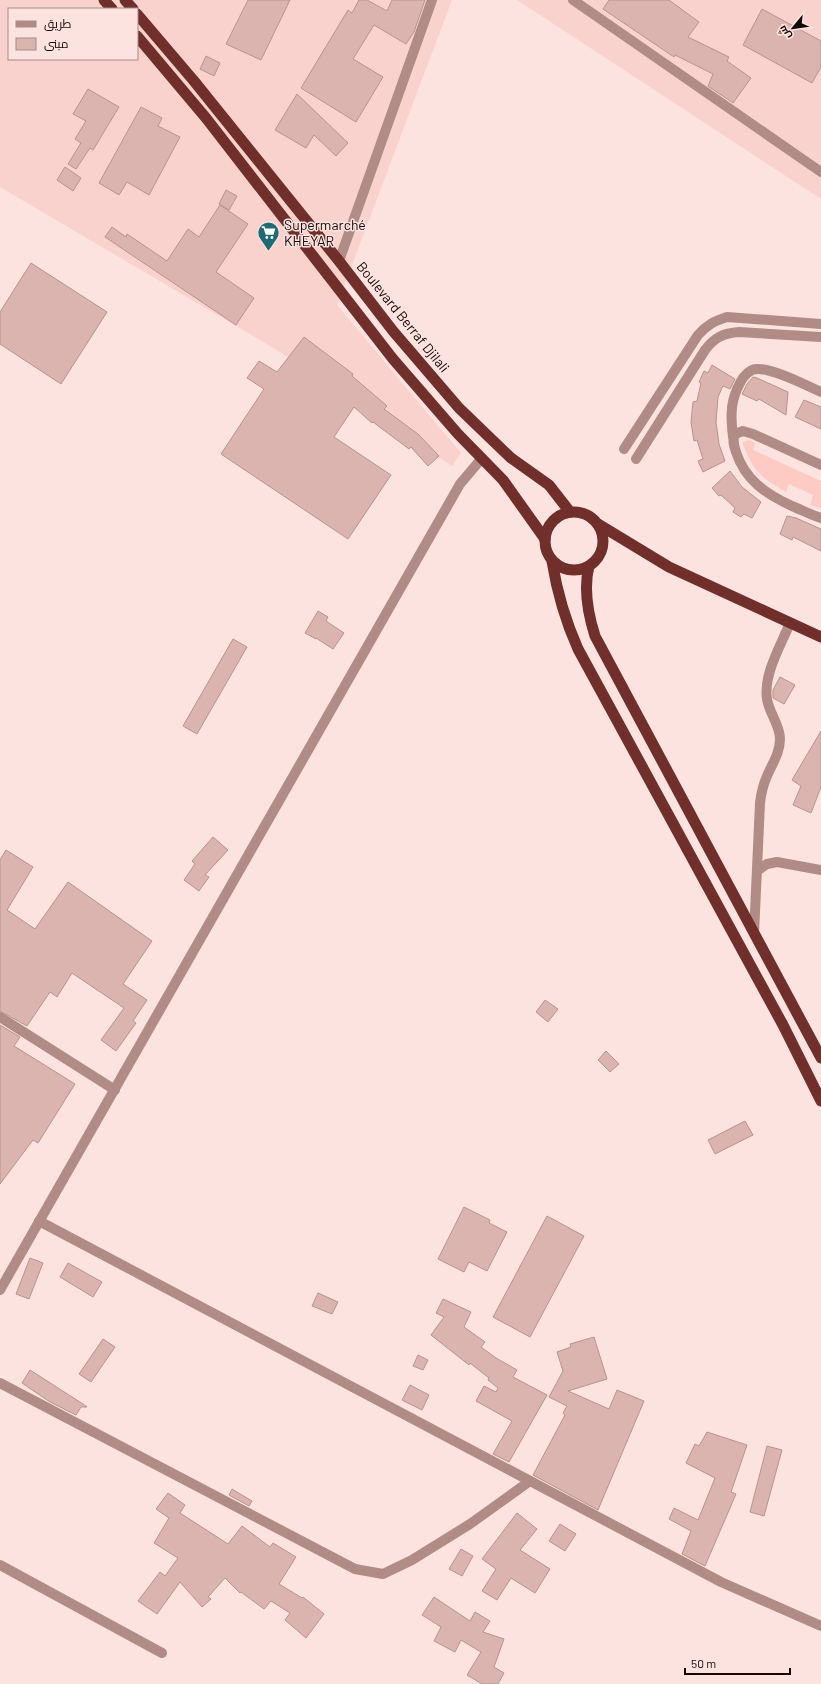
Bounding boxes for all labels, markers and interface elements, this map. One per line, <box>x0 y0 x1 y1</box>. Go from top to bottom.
legend <box>8 8 138 60</box>
north arrow <box>773 8 813 48</box>
text: طريق <box>44 16 72 31</box>
text: ش <box>775 23 794 42</box>
text: مبنى <box>44 36 69 51</box>
place label: Supermarché KHEYAR <box>284 216 366 249</box>
supermarket icon: Supermarché KHEYAR <box>255 220 281 253</box>
street label: Boulevard Berraf Djilali <box>353 258 453 376</box>
scale bar <box>685 1650 790 1676</box>
text: 50 m <box>691 1656 716 1670</box>

